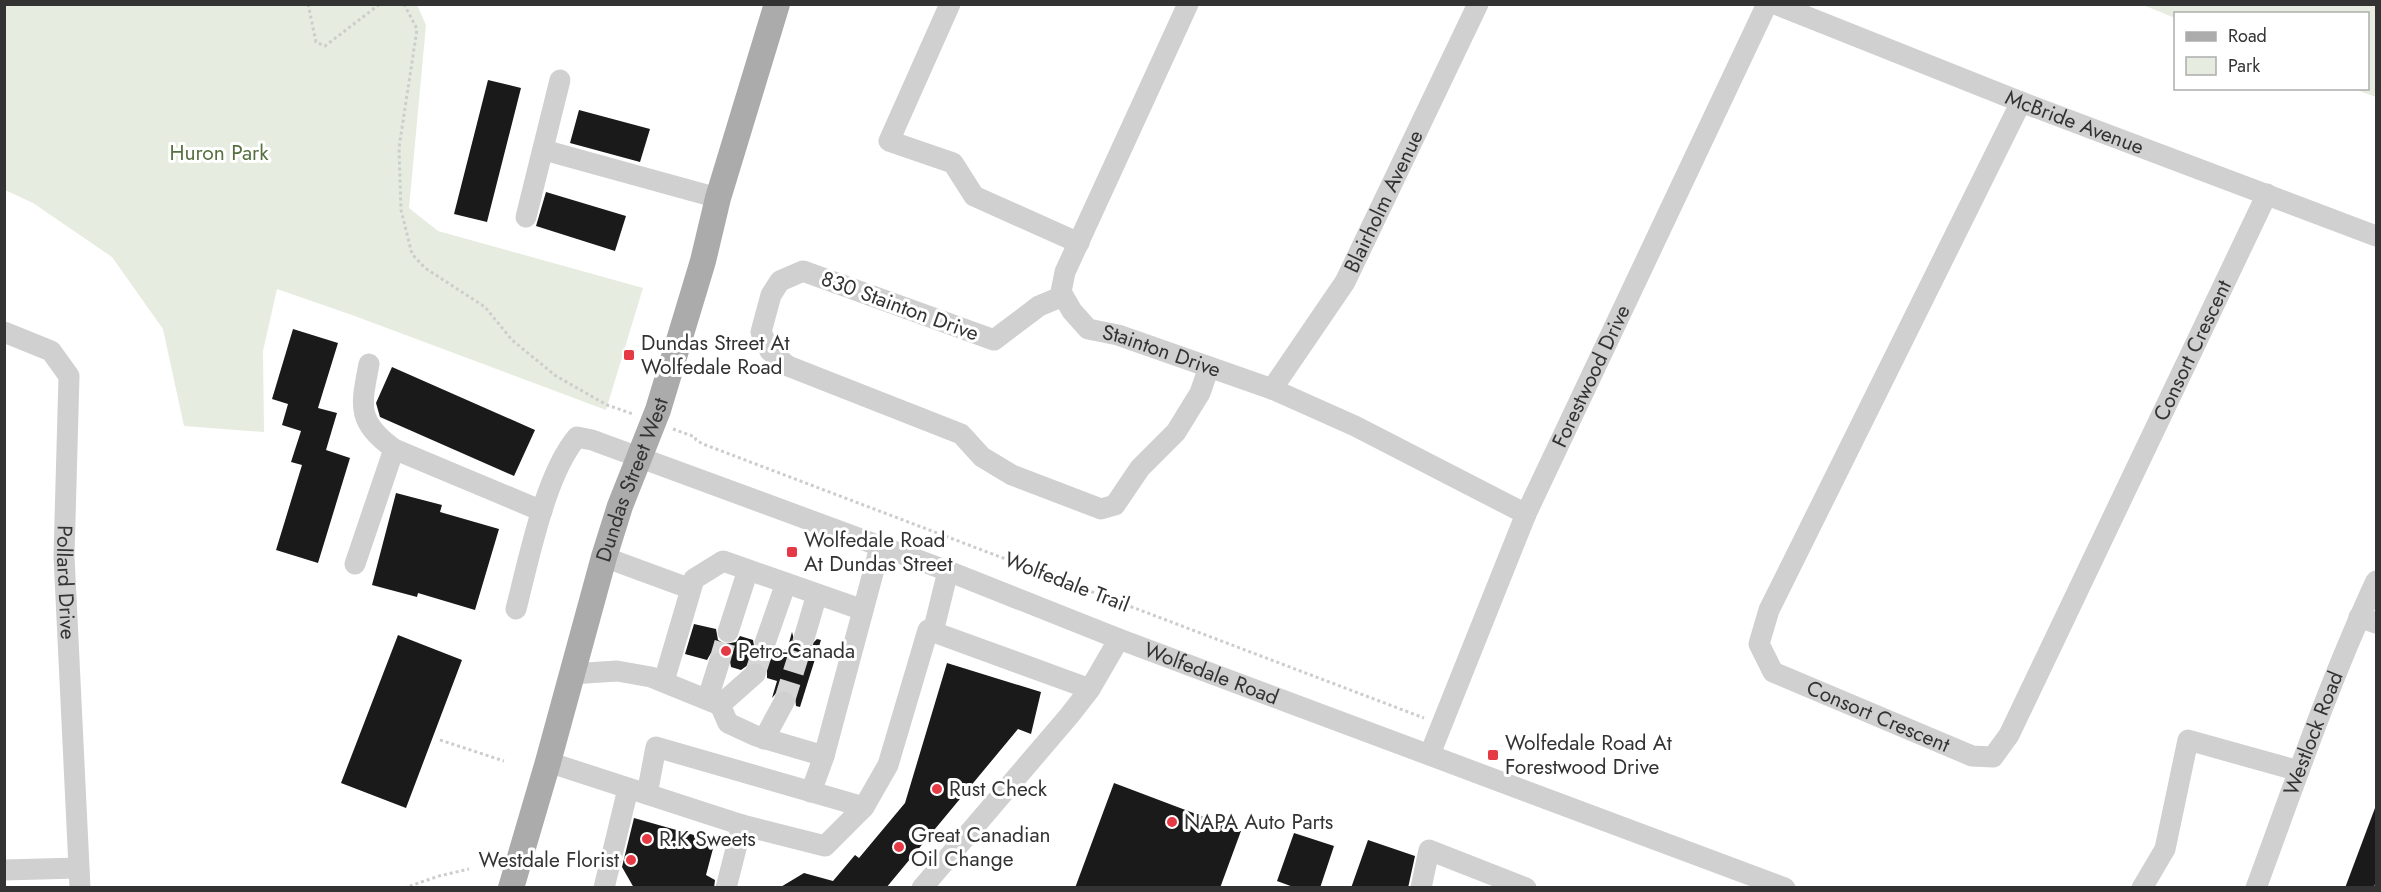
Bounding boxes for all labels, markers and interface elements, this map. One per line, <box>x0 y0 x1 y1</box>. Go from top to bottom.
legend <box>2174 12 2369 90</box>
text: Road <box>2228 23 2267 49</box>
text: Park <box>2228 53 2260 79</box>
street label: McBride Avenue <box>2001 82 2148 162</box>
street label: Blairholm Avenue <box>1337 125 1431 278</box>
park label: Huron Park <box>169 138 269 168</box>
street label: 830 Stainton Drive <box>817 264 983 348</box>
street label: Consort Crescent <box>2146 275 2239 426</box>
street label: Forestwood Drive <box>1545 300 1638 452</box>
street label: Stainton Drive <box>1100 317 1225 385</box>
place label: Dundas Street At Wolfedale Road <box>641 328 789 382</box>
marker: Dundas Street At Wolfedale Road <box>622 348 636 362</box>
street label: Dundas Street West <box>588 394 676 566</box>
street label: Pollard Drive <box>49 525 83 640</box>
place label: Wolfedale Road At Dundas Street <box>804 525 952 579</box>
street label: Wolfedale Trail <box>1000 544 1134 620</box>
marker: Wolfedale Road At Dundas Street <box>785 545 799 559</box>
street label: Wolfedale Road <box>1140 635 1283 712</box>
place label: Petro-Canada <box>738 636 855 666</box>
marker: Petro-Canada <box>719 644 733 658</box>
street label: Westlock Road <box>2276 667 2351 800</box>
street label: Consort Crescent <box>1802 673 1954 760</box>
place label: Wolfedale Road At Forestwood Drive <box>1505 728 1672 782</box>
marker: Wolfedale Road At Forestwood Drive <box>1486 748 1500 762</box>
place label: Rust Check <box>949 774 1048 804</box>
marker: Rust Check <box>930 782 944 796</box>
place label: NAPA Auto Parts <box>1184 807 1333 837</box>
marker: NAPA Auto Parts <box>1165 815 1179 829</box>
place label: Great Canadian Oil Change <box>911 820 1051 874</box>
place label: R.K Sweets <box>659 824 756 854</box>
marker: R.K Sweets <box>640 832 654 846</box>
marker: Great Canadian Oil Change <box>892 840 906 854</box>
place label: Westdale Florist <box>479 845 619 875</box>
marker: Westdale Florist <box>624 853 638 867</box>

